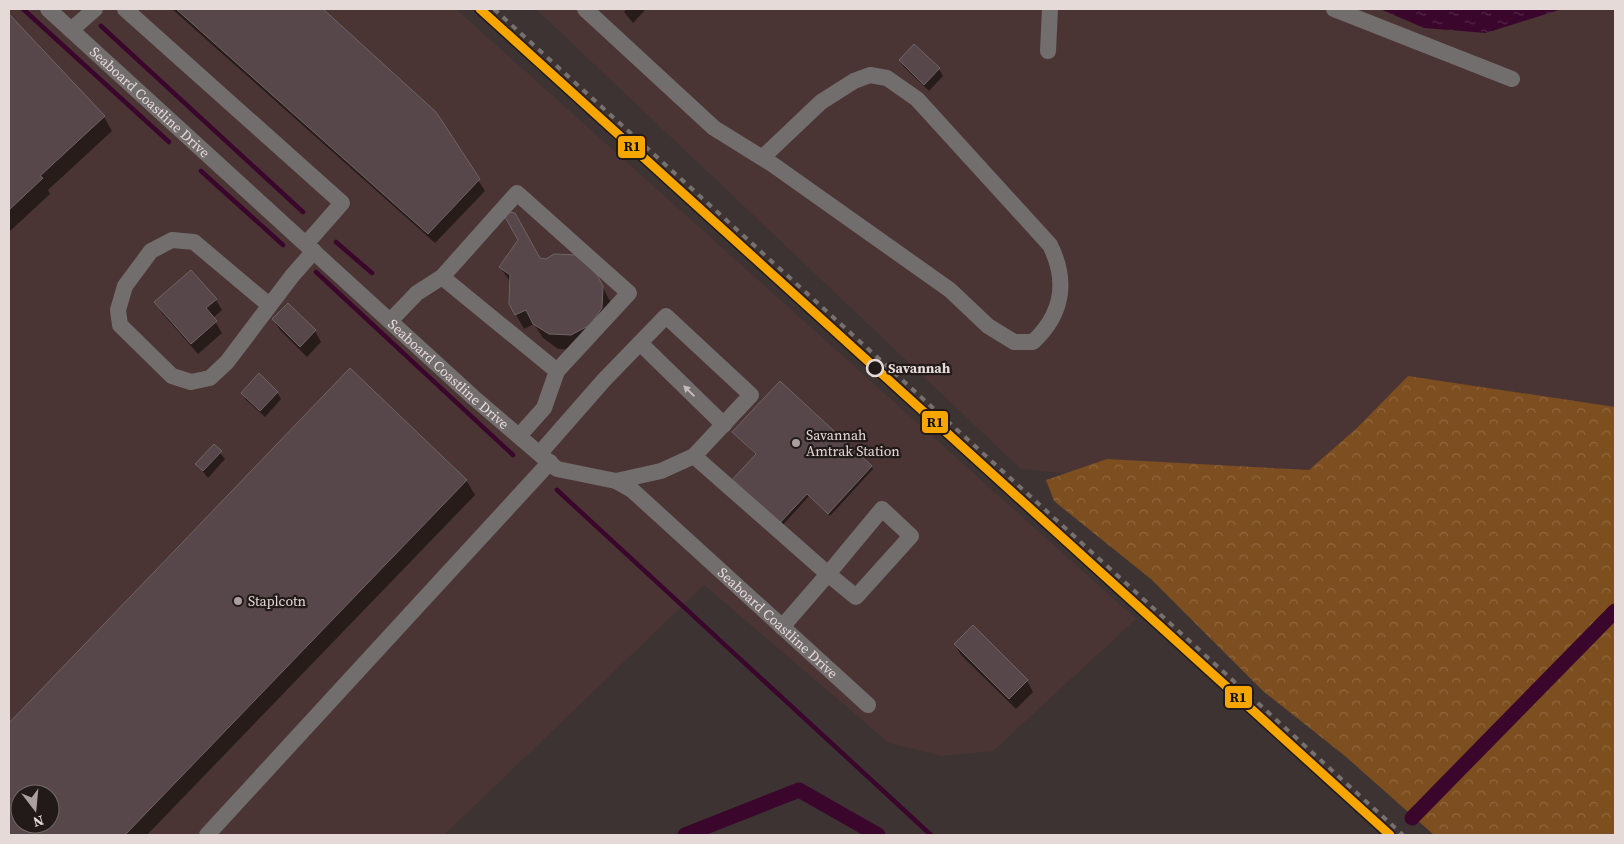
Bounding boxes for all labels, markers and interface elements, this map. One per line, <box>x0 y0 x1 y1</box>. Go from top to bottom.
street label: Seaboard Coastline Drive <box>85 42 214 162</box>
line badge: R1 <box>617 135 646 159</box>
text: R1 <box>623 136 641 156</box>
street label: Seaboard Coastline Drive <box>384 314 514 434</box>
place label: Savannah <box>888 358 951 378</box>
marker: Savannah <box>866 359 884 377</box>
one-way arrow <box>683 385 695 397</box>
line badge: R1 <box>921 410 949 434</box>
text: R1 <box>926 412 944 432</box>
place label: Savannah Amtrak Station <box>806 425 900 461</box>
marker: Savannah Amtrak Station <box>790 437 802 449</box>
street label: Seaboard Coastline Drive <box>713 563 842 683</box>
place label: Staplcotn <box>248 591 307 611</box>
marker: Staplcotn <box>232 595 244 607</box>
line badge: R1 <box>1224 685 1253 709</box>
text: R1 <box>1229 687 1247 707</box>
north arrow <box>10 784 60 834</box>
text: N <box>31 810 46 833</box>

